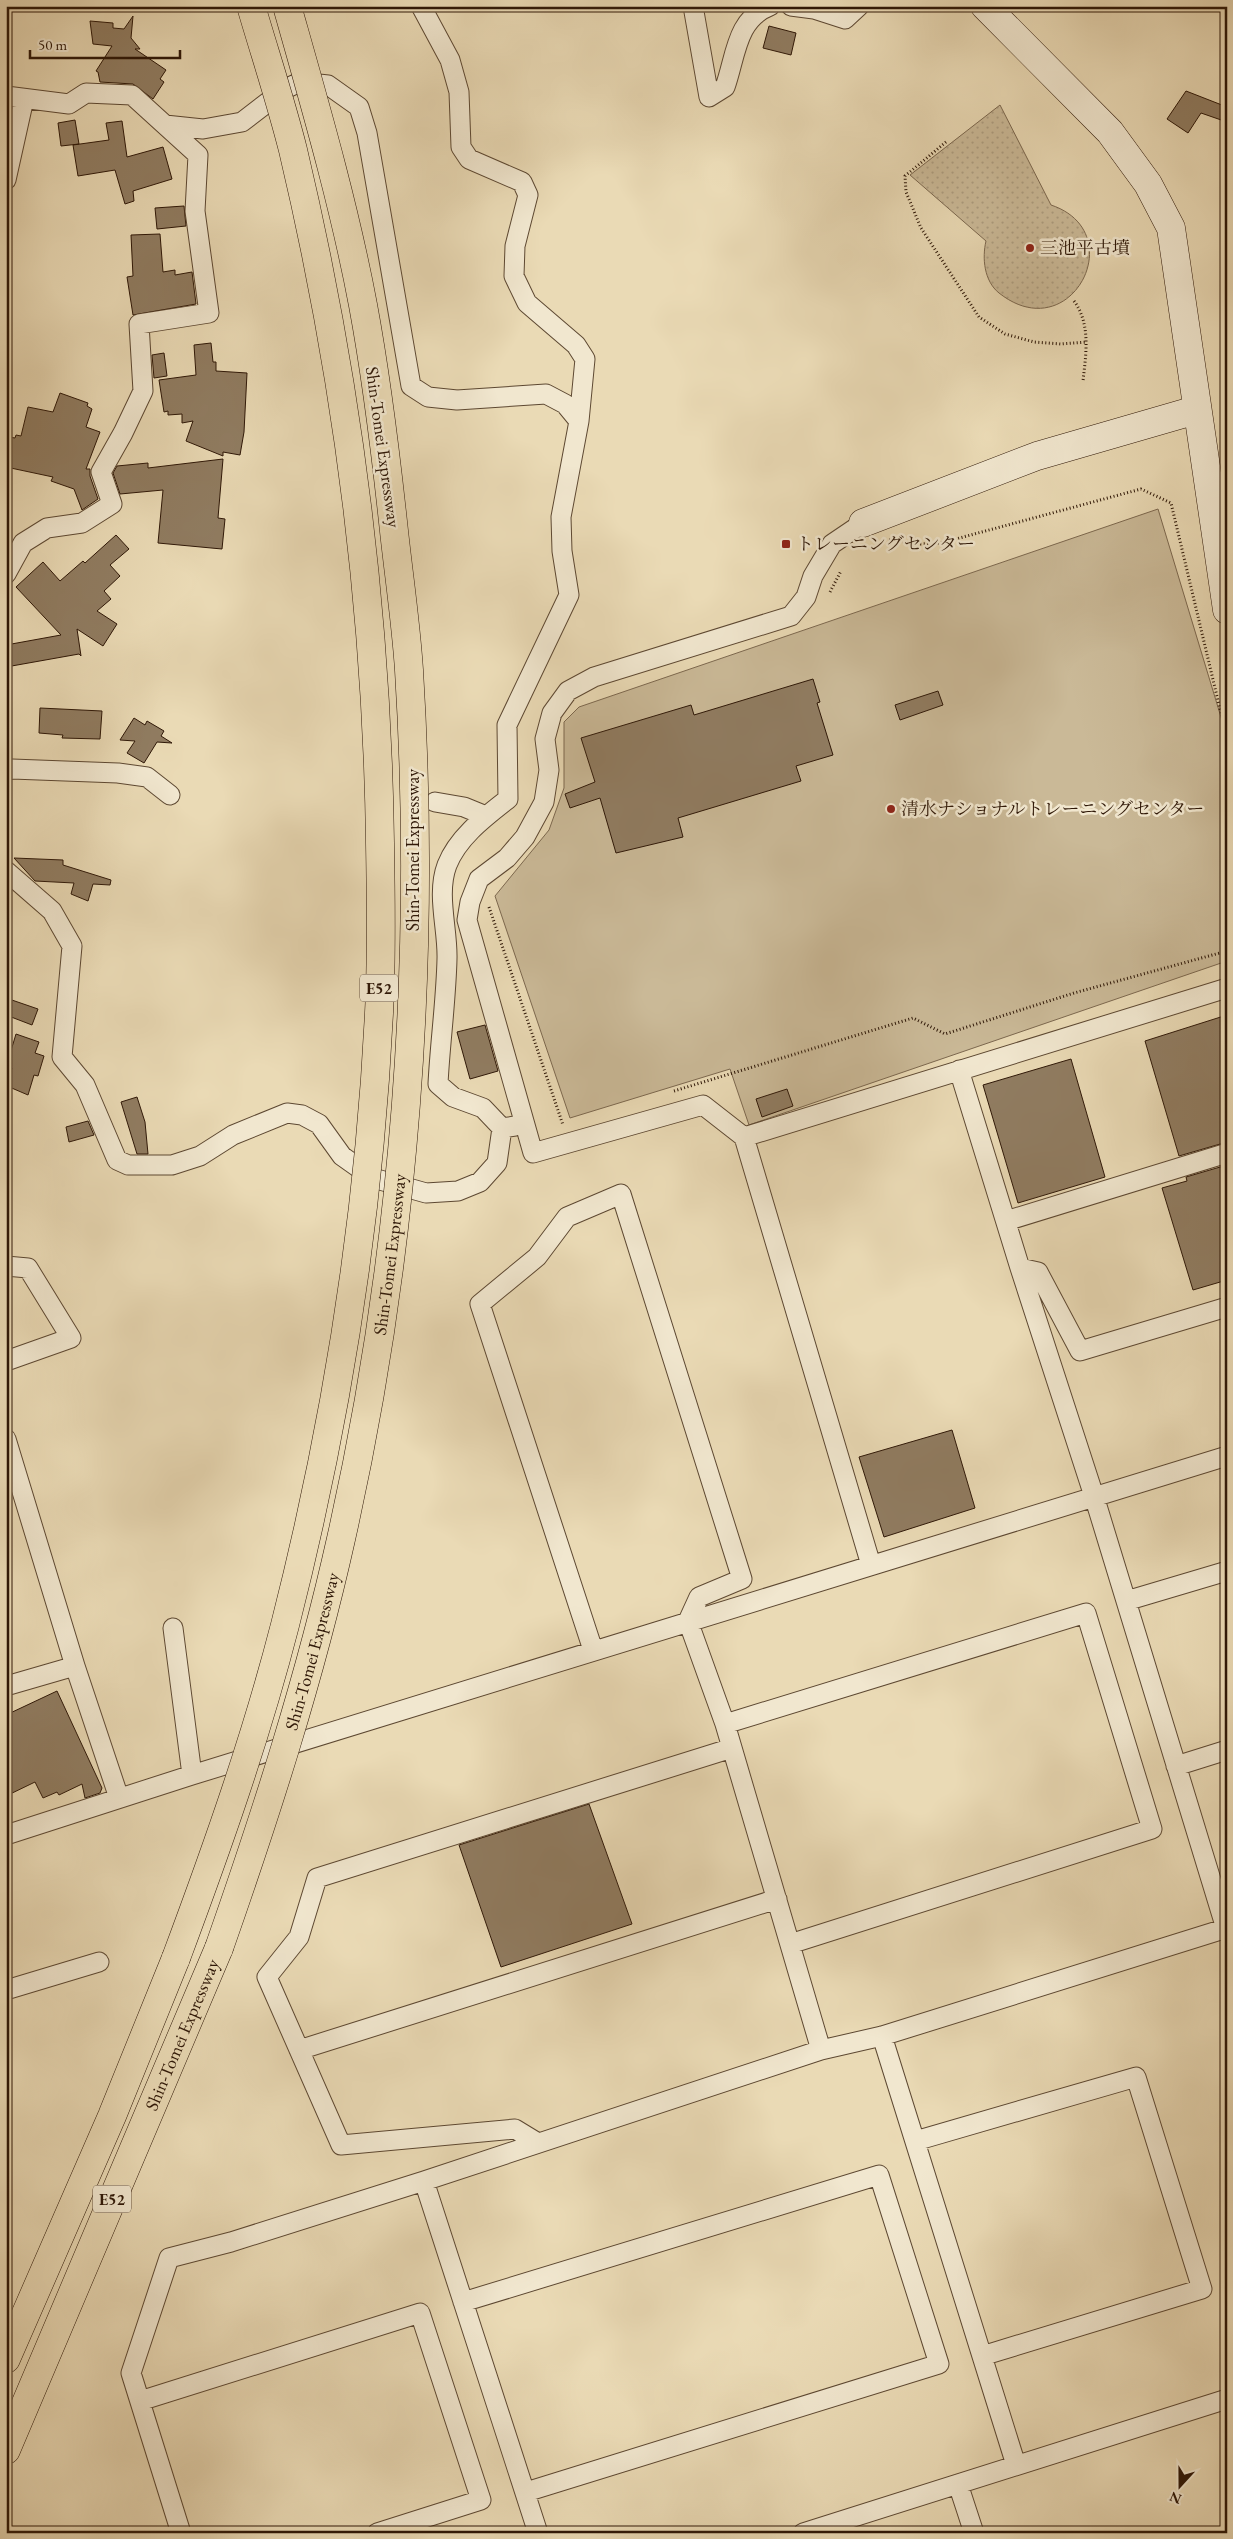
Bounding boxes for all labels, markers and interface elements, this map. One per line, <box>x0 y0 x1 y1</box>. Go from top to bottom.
scale bar <box>30 28 180 60</box>
text: 50 m <box>38 35 67 54</box>
place label: 三池平古墳 <box>1040 236 1130 259</box>
marker: 三池平古墳 <box>1024 242 1036 254</box>
street label: Shin-Tomei Expressway <box>361 365 406 529</box>
place label: トレーニングセンター <box>796 532 975 555</box>
marker: トレーニングセンター <box>780 538 792 550</box>
street label: Shin-Tomei Expressway <box>401 769 424 931</box>
place label: 清水ナショナルトレーニングセンター <box>901 797 1204 820</box>
marker: 清水ナショナルトレーニングセンター <box>885 803 897 815</box>
road number: E52 <box>360 974 398 1001</box>
street label: Shin-Tomei Expressway <box>368 1172 411 1337</box>
street label: Shin-Tomei Expressway <box>279 1570 344 1733</box>
street label: Shin-Tomei Expressway <box>139 1955 224 2114</box>
road number: E52 <box>93 2186 131 2212</box>
north arrow <box>1156 2462 1206 2512</box>
text: N <box>1166 2487 1184 2509</box>

